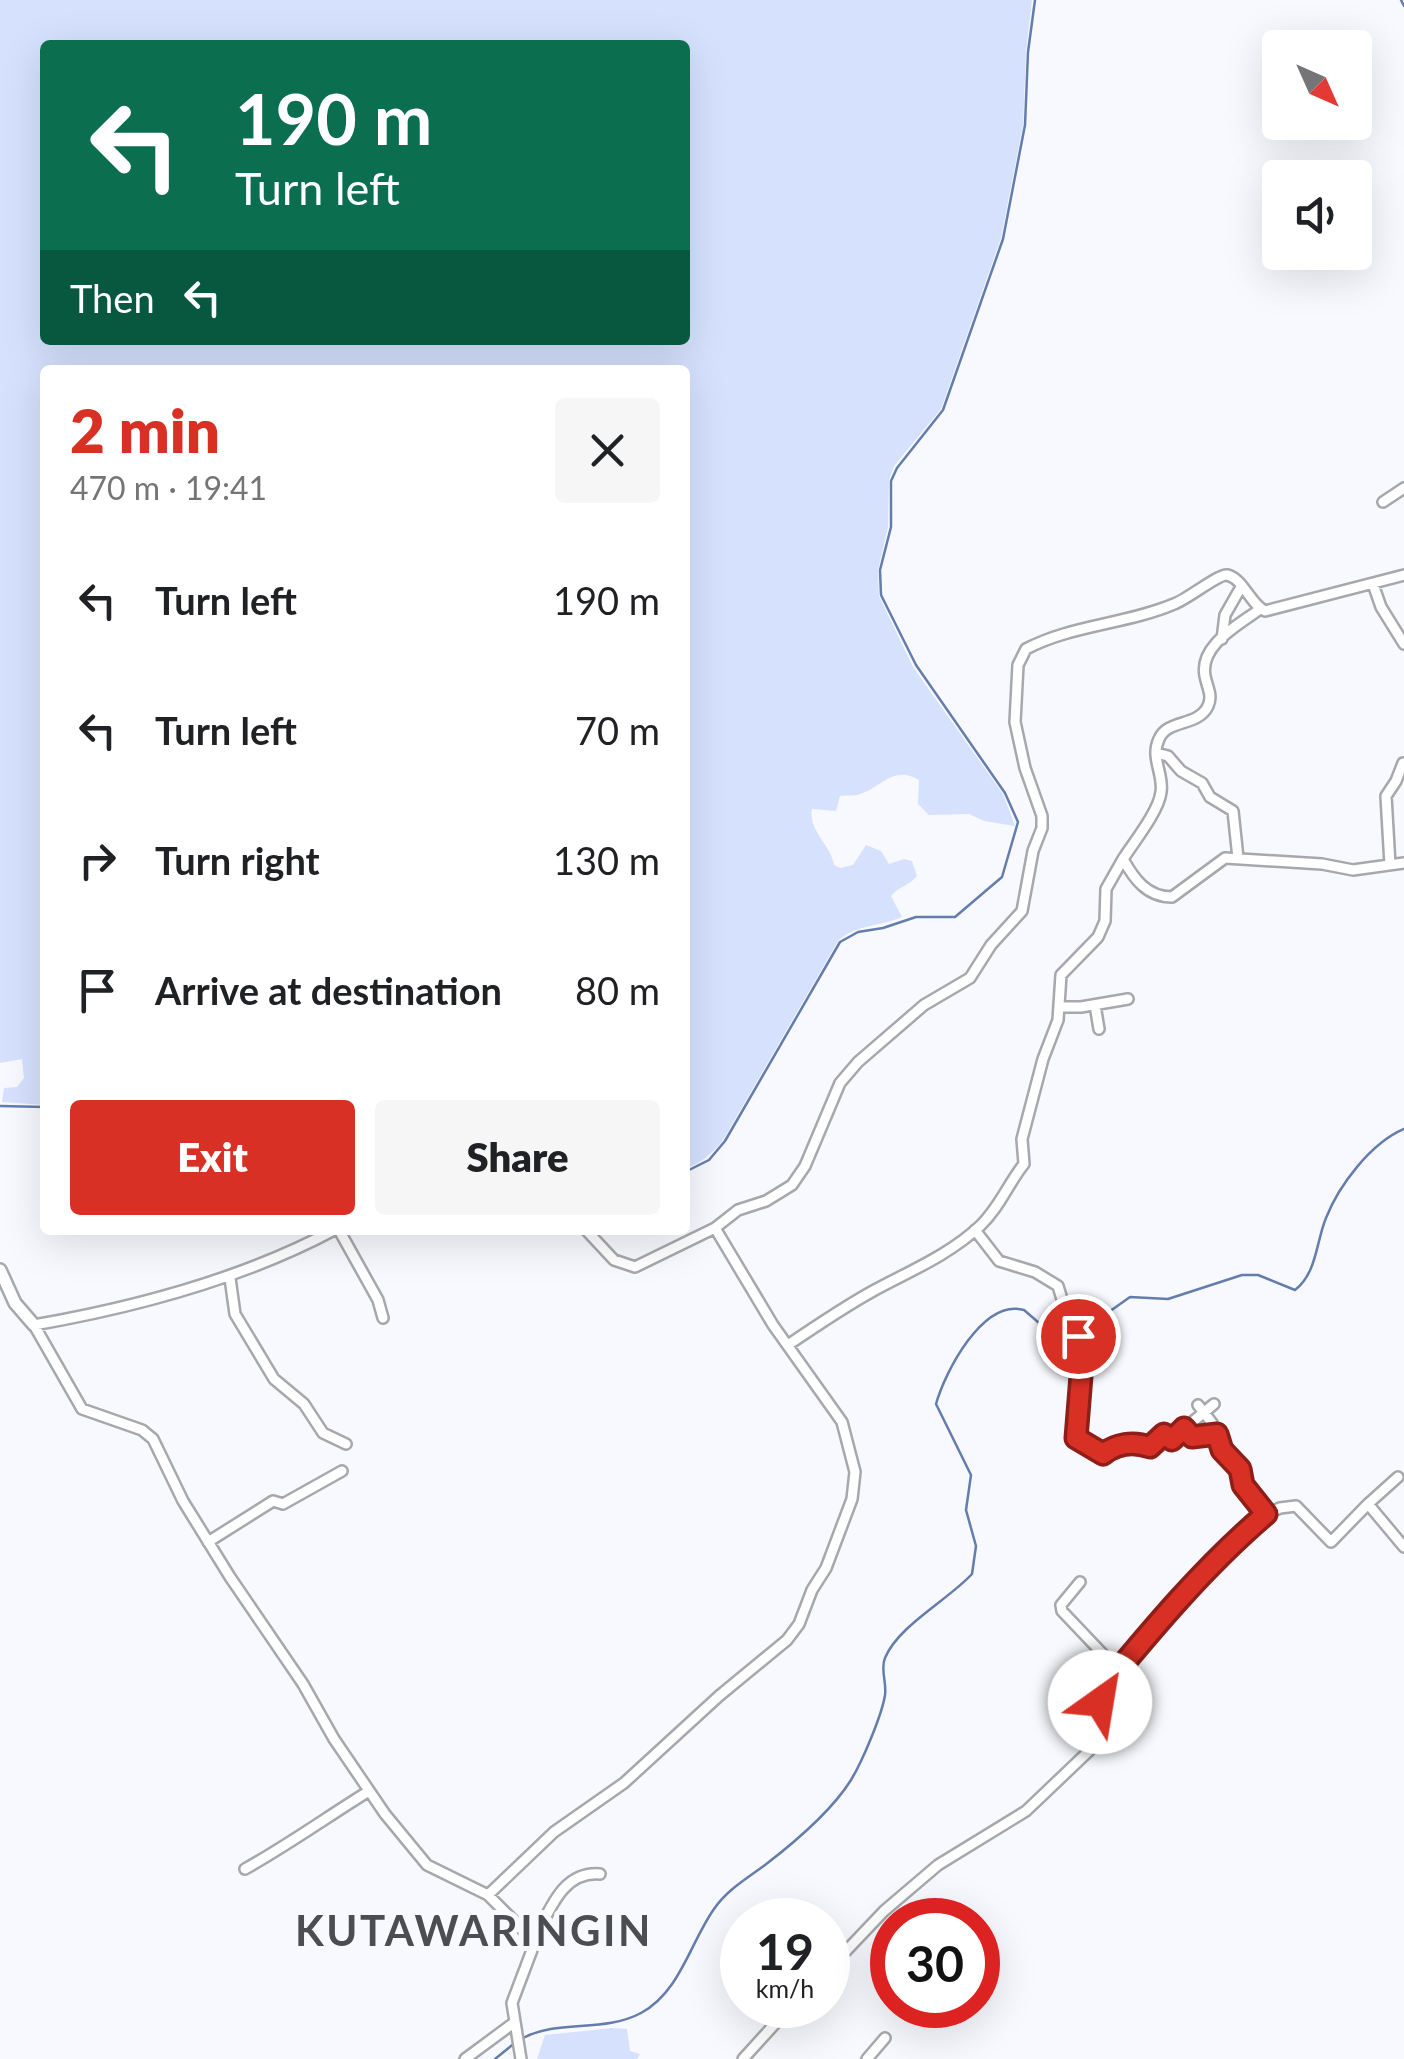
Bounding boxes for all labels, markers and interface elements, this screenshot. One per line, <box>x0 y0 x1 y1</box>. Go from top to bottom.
north arrow <box>1262 30 1372 140</box>
map controls <box>1262 30 1372 270</box>
text: 190 m <box>235 76 432 160</box>
icon: left <box>70 80 200 210</box>
button: sound <box>1262 160 1372 270</box>
text: Turn left <box>235 161 400 215</box>
icon: left <box>175 270 230 325</box>
text: Then <box>70 275 155 321</box>
text: 2 min <box>70 394 220 466</box>
button: close <box>555 398 660 503</box>
text: 470 m · 19:41 <box>70 468 267 507</box>
icon: left <box>70 573 125 628</box>
text: Turn left <box>155 577 297 623</box>
text: 190 m <box>553 577 660 623</box>
icon: left <box>70 703 125 758</box>
text: Turn left <box>155 707 297 753</box>
text: 70 m <box>575 707 660 753</box>
icon: right <box>70 833 125 888</box>
text: Turn right <box>155 837 320 883</box>
text: 130 m <box>553 837 660 883</box>
icon: arrive <box>70 963 125 1018</box>
text: Arrive at destination <box>155 967 502 1013</box>
text: 80 m <box>575 967 660 1013</box>
button: Exit <box>70 1100 355 1215</box>
button: Share <box>375 1100 660 1215</box>
pin <box>1036 1294 1121 1379</box>
icon: arrive <box>1051 1309 1106 1364</box>
position arrow <box>1048 1650 1152 1754</box>
speed limit sign: 30 <box>870 1898 1000 2028</box>
district label: KUTAWARINGIN <box>295 1905 653 1955</box>
text: 19 <box>756 1921 814 1981</box>
text: km/h <box>756 1973 814 2003</box>

